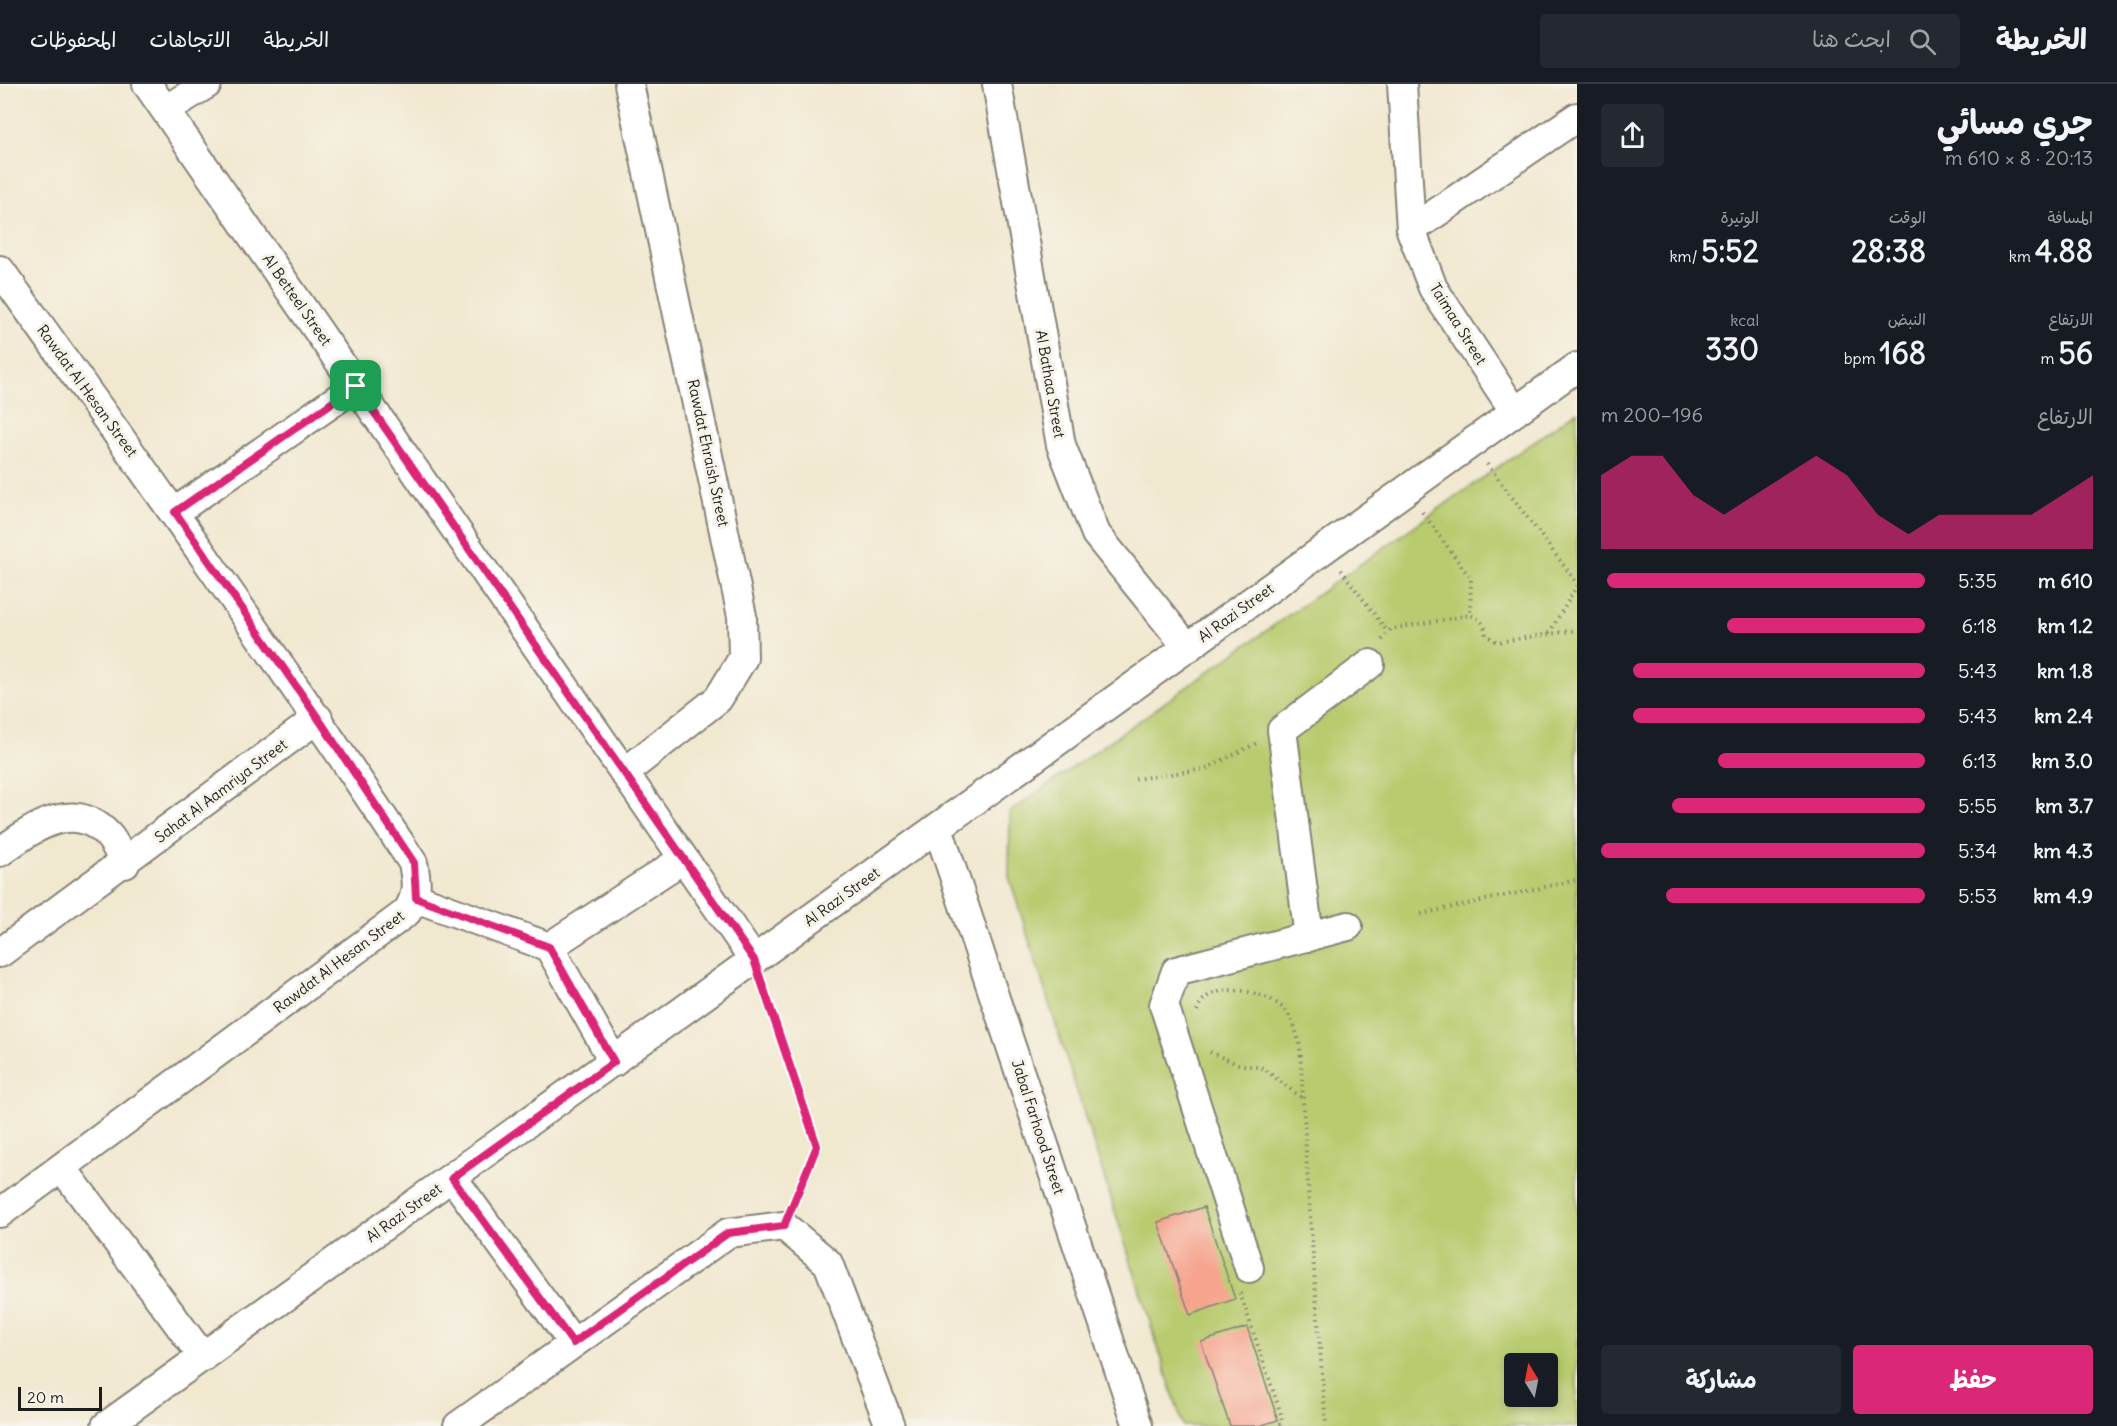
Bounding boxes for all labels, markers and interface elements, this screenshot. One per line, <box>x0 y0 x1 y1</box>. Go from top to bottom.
search box <box>1540 14 1960 68</box>
text: الخريطة <box>1996 21 2087 57</box>
text: ابحث هنا <box>1812 25 1891 53</box>
icon: search <box>1906 25 1939 58</box>
text: المحفوظات <box>30 26 116 53</box>
text: الاتجاهات <box>149 26 231 53</box>
text: الخريطة <box>264 26 329 53</box>
text: جري مسائي <box>1937 101 2093 143</box>
button: share <box>1601 104 1664 167</box>
text: 20:13 · 8 × 610 m <box>1945 145 2093 170</box>
text: الوتيرة <box>1720 207 1759 227</box>
text: الوقت <box>1889 207 1926 227</box>
text: المسافة <box>2047 207 2093 227</box>
text: 5:52 <box>1701 232 1759 270</box>
text: 28:38 <box>1851 232 1926 270</box>
text: 4.88 <box>2035 232 2093 270</box>
text: /km <box>1669 246 1701 266</box>
text: km <box>2009 246 2035 266</box>
street label: Al Betteel Street <box>259 250 336 349</box>
street label: Taimaa Street <box>1426 279 1491 368</box>
text: النبض <box>1888 309 1926 329</box>
text: الارتفاع <box>2048 309 2093 329</box>
text: kcal <box>1730 310 1759 330</box>
street label: Rawdat Al Hesan Street <box>33 321 142 461</box>
street label: Al Bathaa Street <box>1032 328 1069 439</box>
text: 330 <box>1705 330 1759 368</box>
text: 168 <box>1880 334 1926 372</box>
text: 56 <box>2058 334 2093 372</box>
text: bpm <box>1844 348 1880 368</box>
text: m <box>2041 348 2058 368</box>
pin <box>330 360 381 411</box>
icon: arrive <box>339 369 372 402</box>
street label: Rawdat Ehraish Street <box>684 377 733 528</box>
text: 196–200 m <box>1601 402 1703 427</box>
text: الارتفاع <box>2037 404 2093 429</box>
text: 5:35 <box>1958 568 1997 593</box>
text: 610 m <box>2038 568 2093 593</box>
street label: Al Razi Street <box>1194 579 1277 646</box>
text: 6:18 <box>1961 613 1997 638</box>
text: 1.2 km <box>2037 613 2093 638</box>
text: 5:43 <box>1958 658 1997 683</box>
text: 1.8 km <box>2037 658 2093 683</box>
text: 5:43 <box>1958 703 1997 728</box>
text: 2.4 km <box>2034 703 2093 728</box>
street label: Sahat Al Aamriya Street <box>151 735 291 847</box>
text: 6:13 <box>1962 748 1997 773</box>
text: 3.0 km <box>2032 748 2093 773</box>
text: 5:55 <box>1958 793 1997 818</box>
text: 3.7 km <box>2035 793 2093 818</box>
text: 5:34 <box>1958 838 1997 863</box>
text: 4.3 km <box>2033 838 2093 863</box>
street label: Al Razi Street <box>800 863 883 930</box>
text: 5:53 <box>1958 883 1997 908</box>
text: 4.9 km <box>2033 883 2093 908</box>
street label: Rawdat Al Hesan Street <box>270 906 408 1017</box>
street label: Jabal Farhood Street <box>1008 1057 1069 1197</box>
street label: Al Razi Street <box>362 1179 445 1246</box>
button: مشاركة <box>1601 1345 1841 1414</box>
button: حفظ <box>1853 1345 2093 1414</box>
north arrow <box>1504 1353 1558 1407</box>
map controls <box>1504 1353 1558 1407</box>
scale bar <box>18 1384 102 1412</box>
text: 20 m <box>27 1387 64 1407</box>

